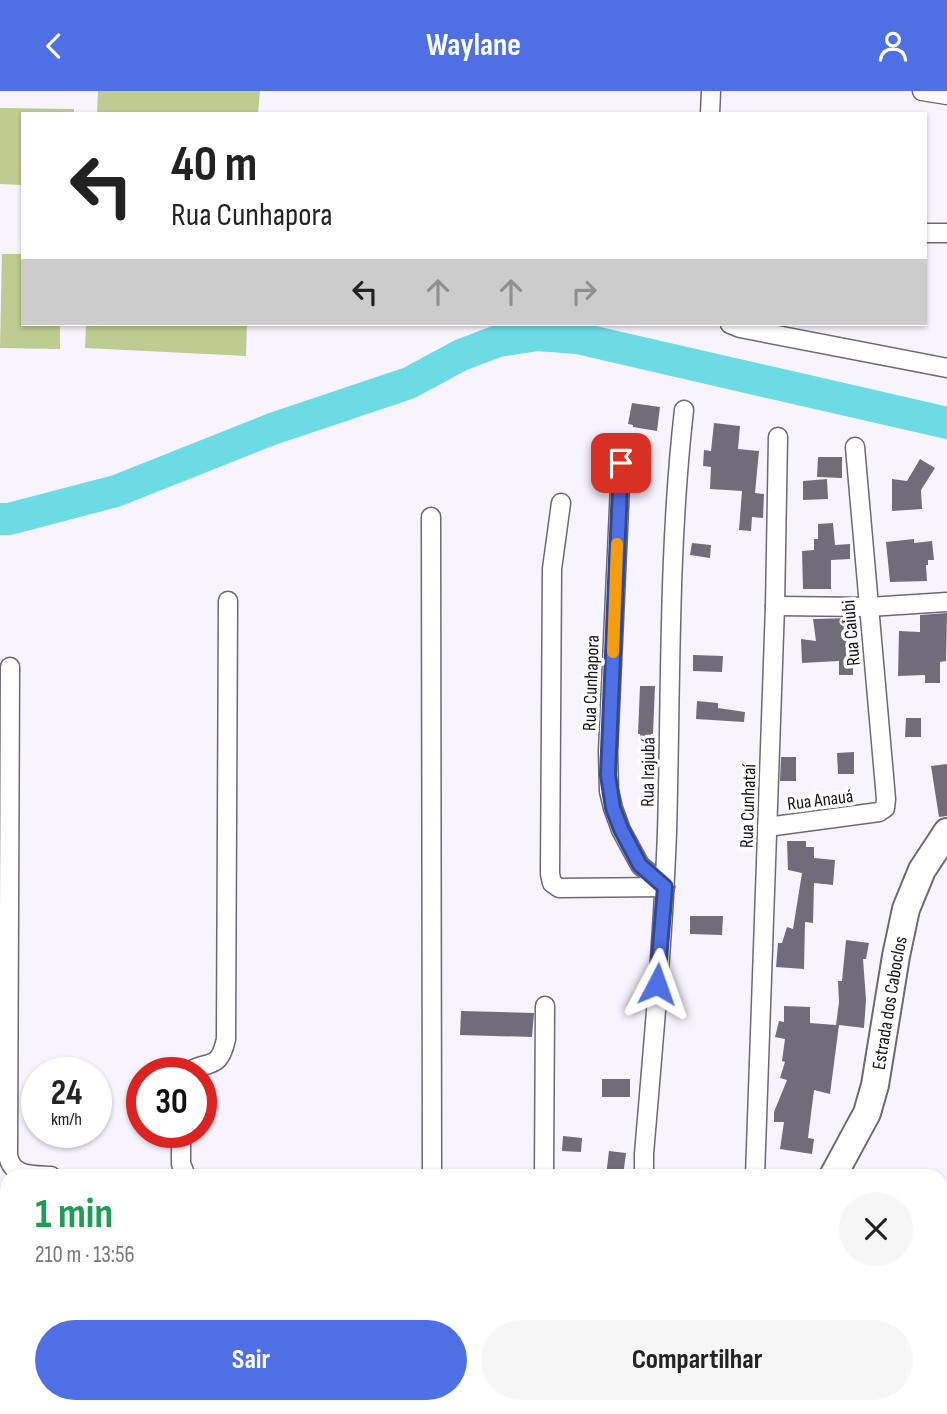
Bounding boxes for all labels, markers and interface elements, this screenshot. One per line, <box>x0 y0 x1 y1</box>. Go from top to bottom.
text: Waylane <box>426 26 521 65</box>
icon: back <box>35 27 73 65</box>
icon: person <box>874 27 912 65</box>
text: 40 m <box>171 136 257 195</box>
icon: left <box>56 140 147 231</box>
text: Rua Cunhapora <box>171 196 333 235</box>
icon: left <box>346 273 384 311</box>
icon: ahead <box>419 273 457 311</box>
icon: ahead <box>492 273 530 311</box>
icon: right <box>565 273 603 311</box>
pin <box>591 433 651 493</box>
icon: arrive <box>602 444 640 482</box>
street label: Rua Caiubi <box>837 599 866 667</box>
street label: Rua Cunhapora <box>578 635 605 731</box>
street label: Rua Irajubá <box>636 737 661 807</box>
street label: Rua Cunhataí <box>736 763 761 849</box>
street label: Rua Anauá <box>786 785 854 816</box>
street label: Estrada dos Caboclos <box>868 934 913 1071</box>
position arrow <box>620 947 694 1021</box>
speed limit sign: 30 <box>126 1057 217 1148</box>
text: 24 <box>51 1072 82 1115</box>
text: km/h <box>51 1109 82 1130</box>
text: 1 min <box>35 1189 113 1240</box>
button: close <box>839 1192 913 1266</box>
text: 210 m · 13:56 <box>35 1241 135 1269</box>
button: Sair <box>35 1320 467 1400</box>
button: Compartilhar <box>481 1320 913 1400</box>

